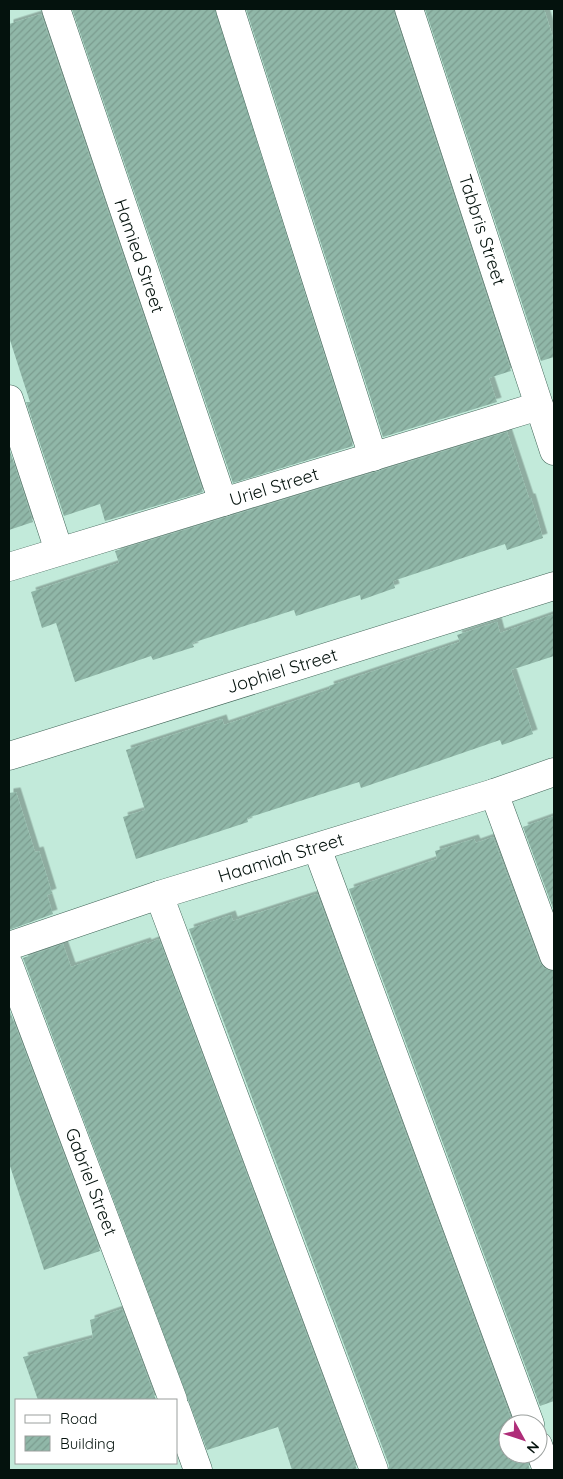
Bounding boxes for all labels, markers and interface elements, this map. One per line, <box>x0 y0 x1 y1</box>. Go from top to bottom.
street label: Tabbris Street <box>454 172 511 288</box>
street label: Hamied Street <box>109 196 170 316</box>
street label: Uriel Street <box>226 462 321 511</box>
street label: Jophiel Street <box>224 643 340 698</box>
street label: Haamiah Street <box>215 827 347 888</box>
street label: Gabriel Street <box>60 1125 123 1239</box>
legend <box>15 1399 178 1464</box>
text: Road <box>60 1409 97 1428</box>
north arrow <box>498 1414 548 1464</box>
text: Building <box>60 1434 115 1453</box>
text: N <box>523 1438 543 1457</box>

